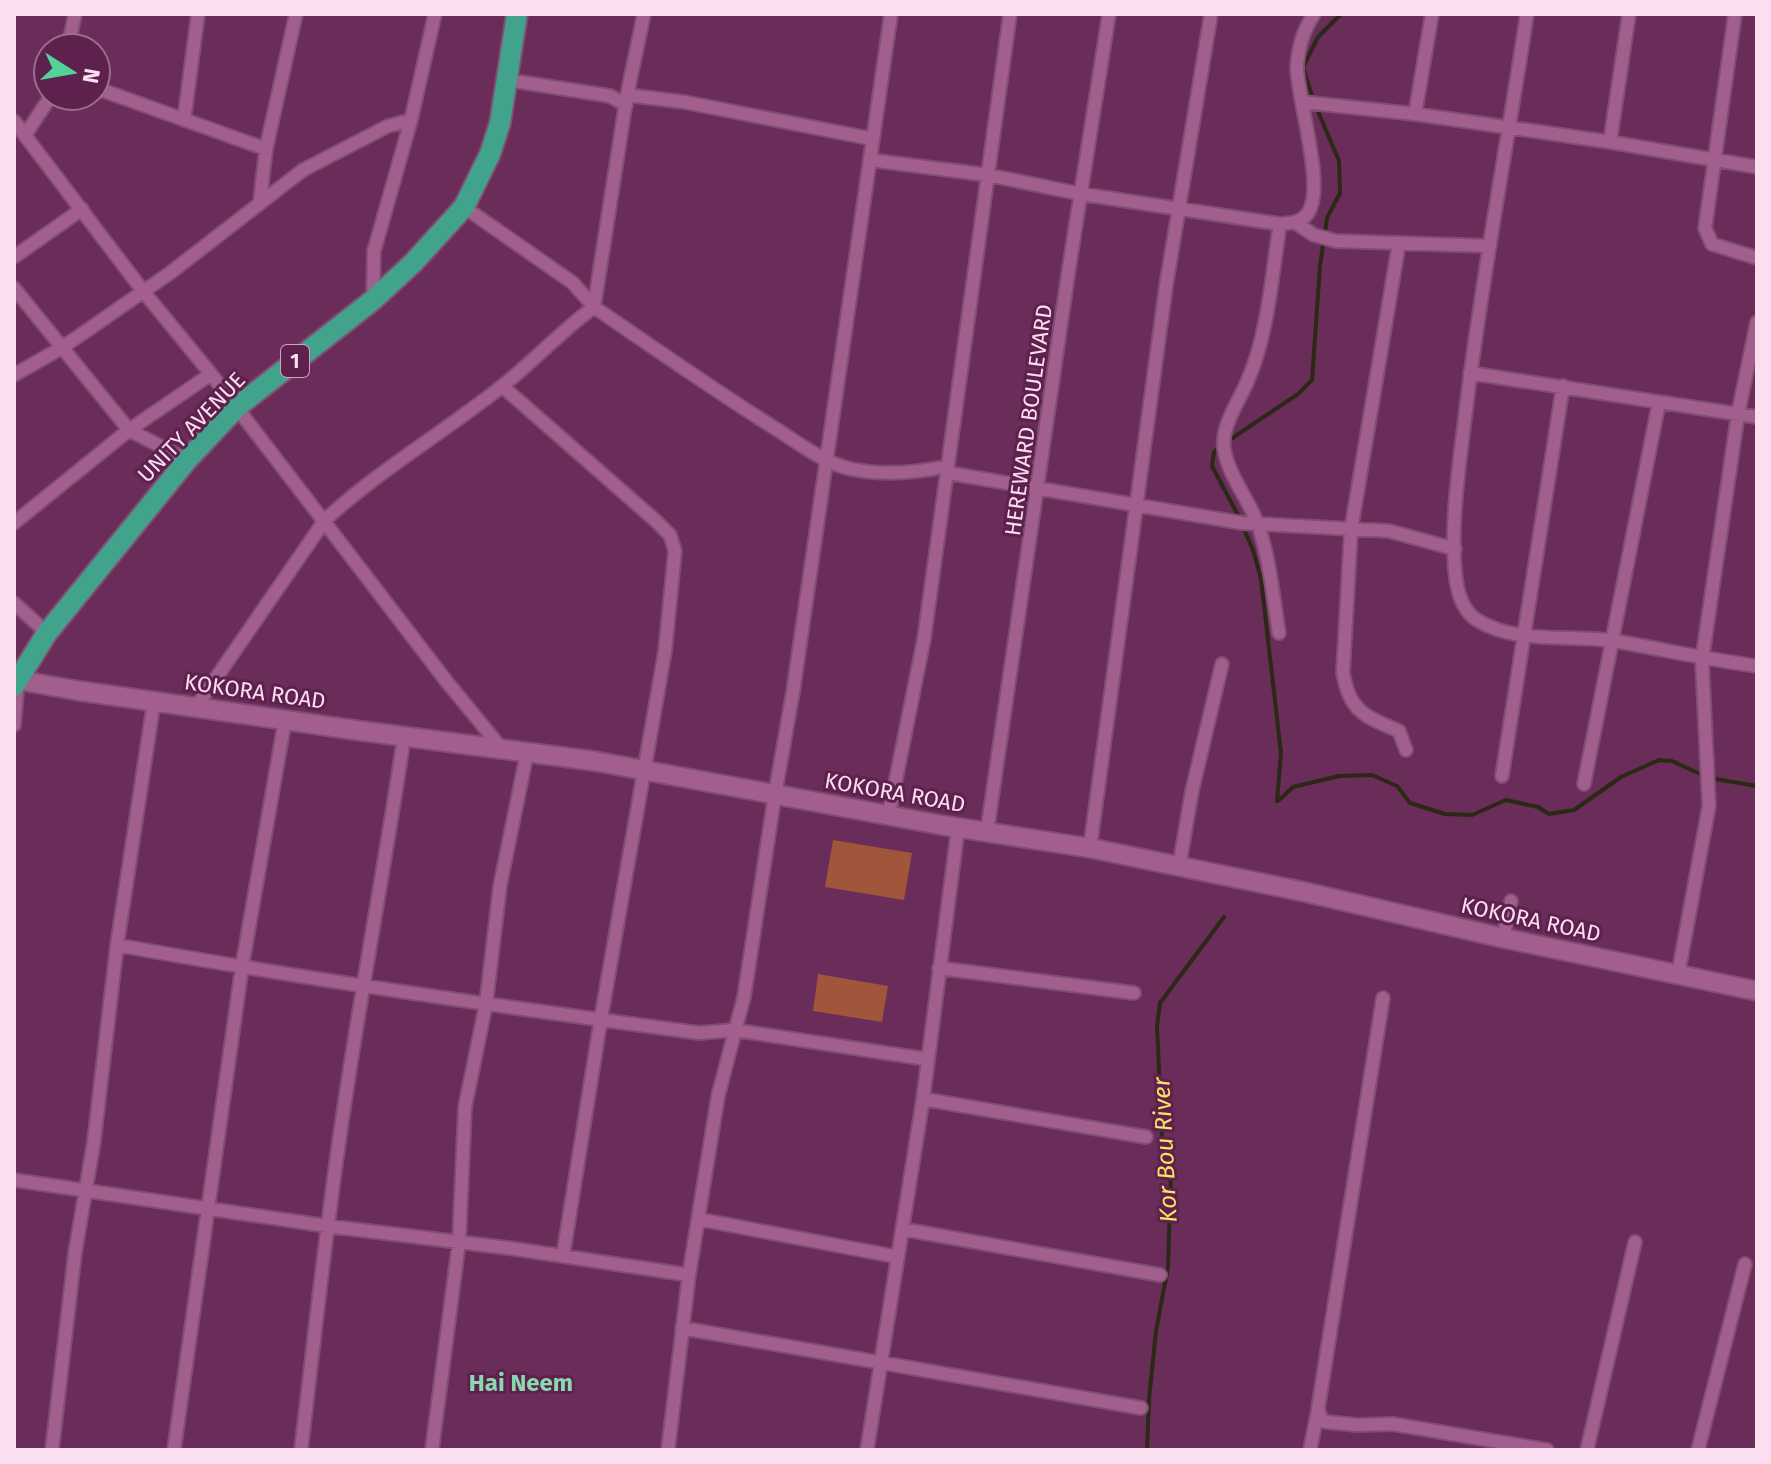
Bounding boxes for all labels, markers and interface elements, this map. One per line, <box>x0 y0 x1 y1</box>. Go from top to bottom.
north arrow <box>32 32 112 112</box>
text: N <box>76 66 106 85</box>
street label: HEREWARD BOULEVARD <box>999 302 1058 538</box>
road number: 1 <box>281 345 309 377</box>
street label: UNITY AVENUE <box>132 367 251 488</box>
street label: KOKORA ROAD <box>183 668 327 715</box>
street label: KOKORA ROAD <box>822 767 967 818</box>
street label: KOKORA ROAD <box>1458 891 1603 947</box>
water label: Kor Bou River <box>1147 1076 1183 1223</box>
district label: Hai Neem <box>469 1369 573 1397</box>

